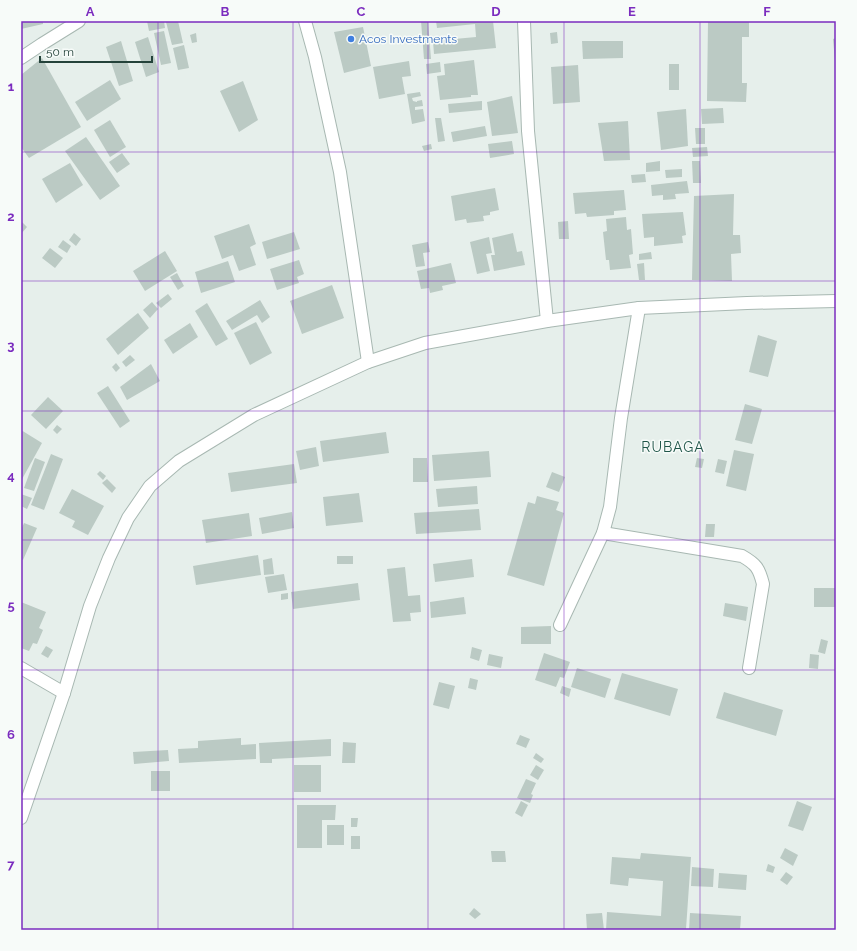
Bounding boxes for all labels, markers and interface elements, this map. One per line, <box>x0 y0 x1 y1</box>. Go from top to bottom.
text: A <box>86 4 95 19</box>
text: B <box>221 4 230 19</box>
text: C <box>357 4 366 19</box>
text: D <box>491 4 501 19</box>
text: E <box>628 4 636 19</box>
text: F <box>763 4 771 19</box>
place label: Acos Investments <box>359 32 457 46</box>
marker: Acos Investments <box>346 34 356 44</box>
scale bar <box>40 38 152 64</box>
text: 50 m <box>46 45 74 59</box>
text: 1 <box>8 79 15 94</box>
text: 2 <box>7 209 15 224</box>
text: 3 <box>7 338 15 353</box>
district label: RUBAGA <box>641 439 705 455</box>
text: 4 <box>7 468 15 483</box>
text: 5 <box>7 598 15 613</box>
text: 6 <box>7 727 15 742</box>
text: 7 <box>7 857 15 872</box>

